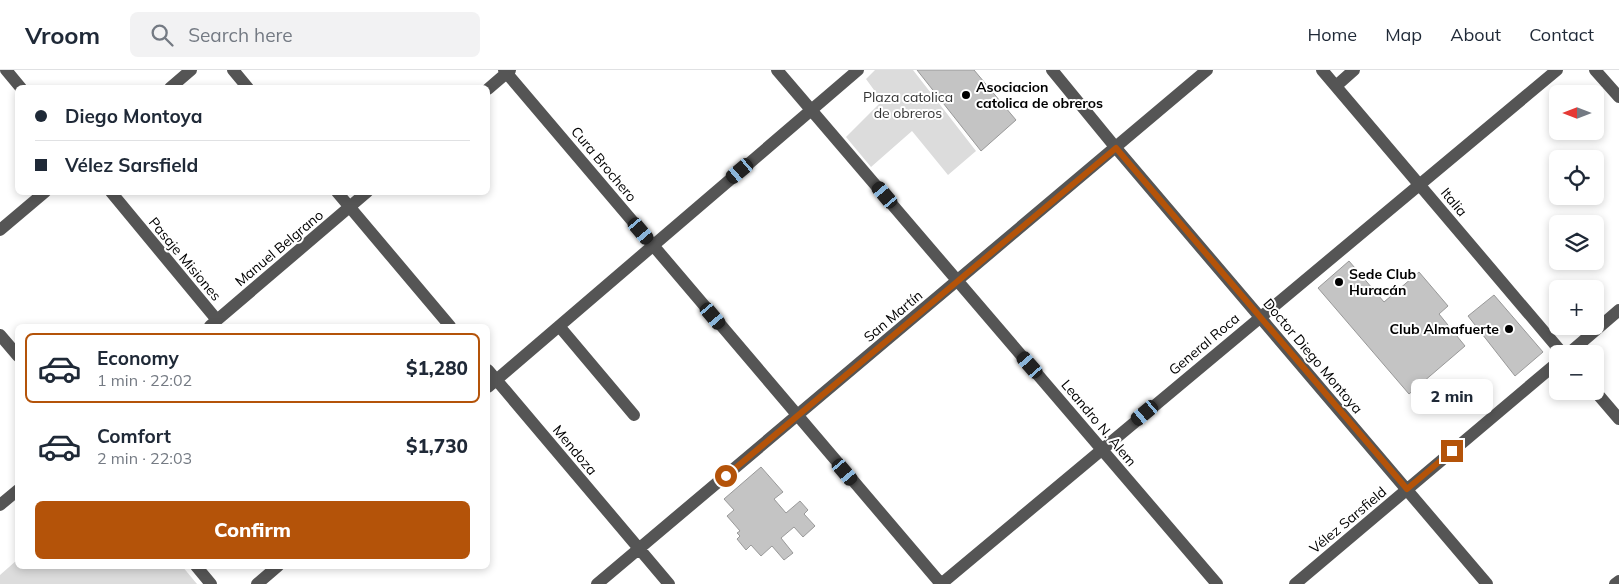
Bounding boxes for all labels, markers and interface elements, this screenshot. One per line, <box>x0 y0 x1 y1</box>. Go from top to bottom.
search box <box>130 12 480 57</box>
text: Vroom <box>25 20 100 50</box>
icon: search <box>148 21 176 49</box>
text: Search here <box>188 23 293 47</box>
text: Home <box>1307 23 1357 46</box>
text: Map <box>1385 23 1422 46</box>
text: About <box>1450 23 1501 46</box>
text: Contact <box>1529 23 1594 46</box>
place label: Asociacion catolica de obreros <box>976 78 1103 112</box>
north arrow <box>1549 85 1604 140</box>
map controls <box>1549 85 1604 400</box>
park label: Plaza catolica de obreros <box>863 88 953 122</box>
marker: Asociacion catolica de obreros <box>960 89 972 101</box>
text: Diego Montoya <box>65 104 202 128</box>
street label: Cura Brochero <box>567 123 641 205</box>
button: locate <box>1549 150 1604 205</box>
text: Vélez Sarsfield <box>65 153 198 177</box>
car <box>723 156 756 186</box>
car <box>869 179 900 211</box>
street label: Italia <box>1437 184 1471 220</box>
street label: Manuel Belgrano <box>231 206 327 290</box>
street label: Pasaje Misiones <box>145 214 225 304</box>
car <box>625 215 656 247</box>
button: layers <box>1549 215 1604 270</box>
place label: Sede Club Huracán <box>1349 265 1416 299</box>
marker: Sede Club Huracán <box>1333 276 1345 288</box>
button: + <box>1549 280 1604 335</box>
street label: San Martín <box>860 286 926 346</box>
street label: Doctor Diego Montoya <box>1259 295 1367 417</box>
car <box>697 300 728 332</box>
street label: General Roca <box>1165 309 1243 379</box>
place label: Club Almafuerte <box>1390 320 1499 338</box>
marker: Club Almafuerte <box>1503 323 1515 335</box>
button: − <box>1549 345 1604 400</box>
icon: car <box>37 346 82 391</box>
text: Economy <box>97 346 179 370</box>
car <box>1014 349 1045 381</box>
text: $1,280 <box>406 356 468 380</box>
text: 1 min · 22:02 <box>97 370 192 390</box>
street label: Leandro N. Alem <box>1058 376 1140 470</box>
callout: 2 min <box>1411 378 1493 414</box>
text: 2 min <box>1431 386 1473 406</box>
car <box>1128 398 1161 428</box>
street label: Mendoza <box>549 421 601 479</box>
icon: car <box>37 424 82 469</box>
text: Comfort <box>97 424 171 448</box>
text: $1,730 <box>406 434 468 458</box>
route end <box>1441 440 1463 462</box>
text: 2 min · 22:03 <box>97 448 192 468</box>
car <box>829 456 860 488</box>
route start <box>715 465 737 487</box>
street label: Vélez Sarsfield <box>1306 483 1390 557</box>
button: Confirm <box>35 501 470 559</box>

